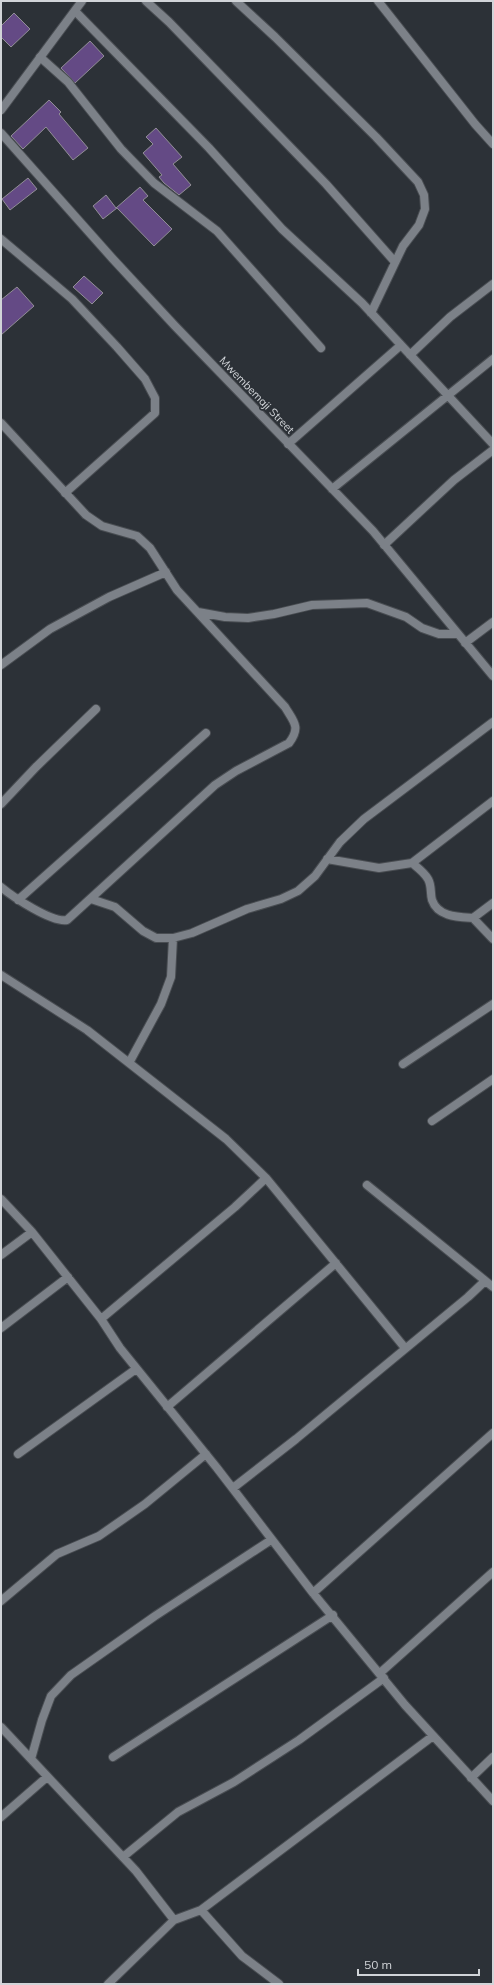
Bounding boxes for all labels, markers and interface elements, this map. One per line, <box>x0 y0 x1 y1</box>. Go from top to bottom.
street label: Mwembemaji Street <box>217 353 298 437</box>
scale bar <box>358 1951 479 1977</box>
text: 50 m <box>364 1957 392 1972</box>

